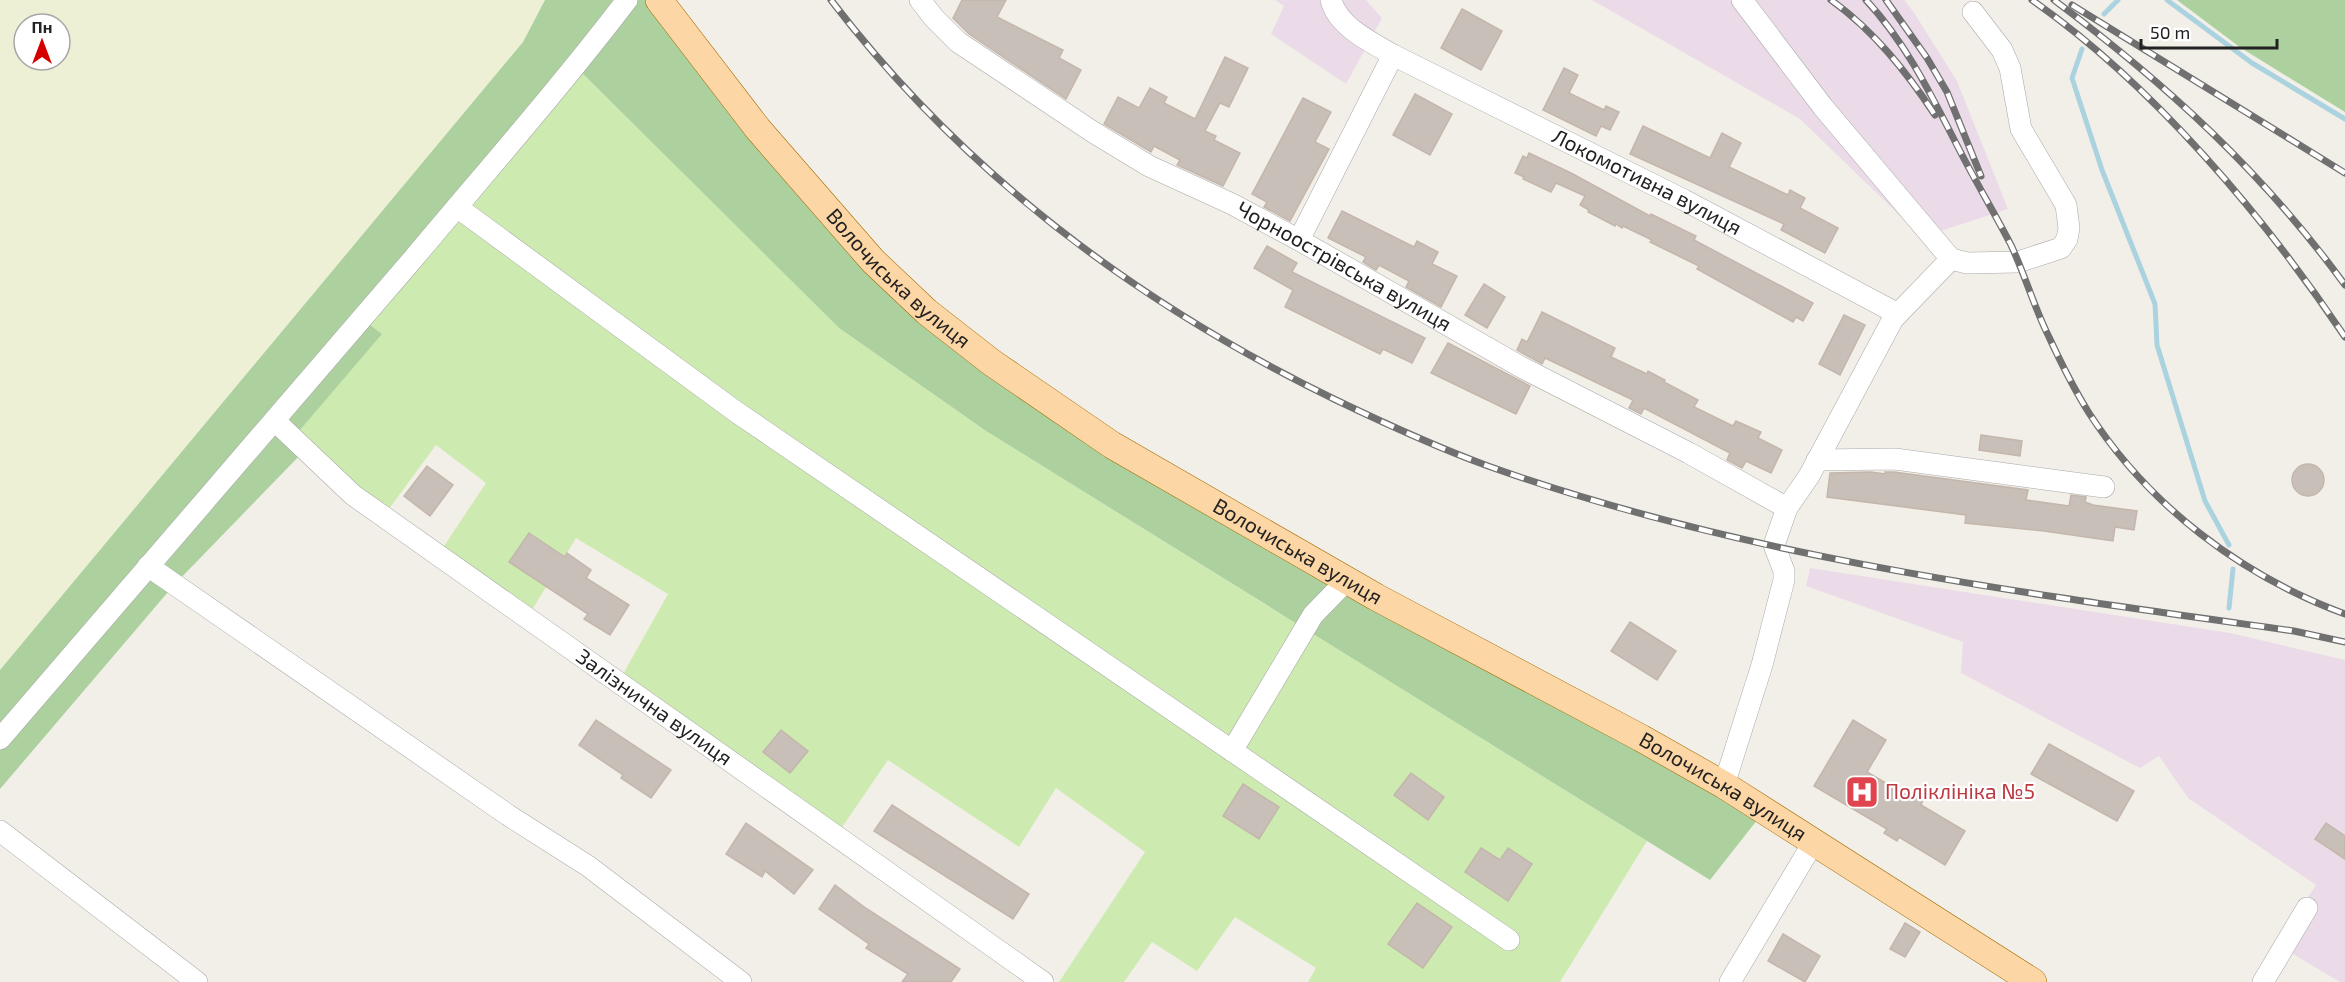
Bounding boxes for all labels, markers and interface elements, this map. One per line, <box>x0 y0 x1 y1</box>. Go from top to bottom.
north arrow <box>12 12 72 72</box>
scale bar <box>2141 12 2278 50</box>
text: Пн <box>32 17 52 36</box>
text: 50 m <box>2150 21 2190 43</box>
street label: Локомотивна вулиця <box>1549 122 1747 240</box>
street label: Чорноострівська вулиця <box>1233 195 1456 336</box>
street label: Волочиська вулиця <box>822 203 976 352</box>
street label: Волочиська вулиця <box>1209 492 1387 609</box>
street label: Залізнична вулиця <box>572 643 738 770</box>
street label: Волочиська вулиця <box>1635 726 1812 846</box>
hospital icon: Поліклініка №5 <box>1844 774 1880 810</box>
place label: Поліклініка №5 <box>1885 778 2035 803</box>

